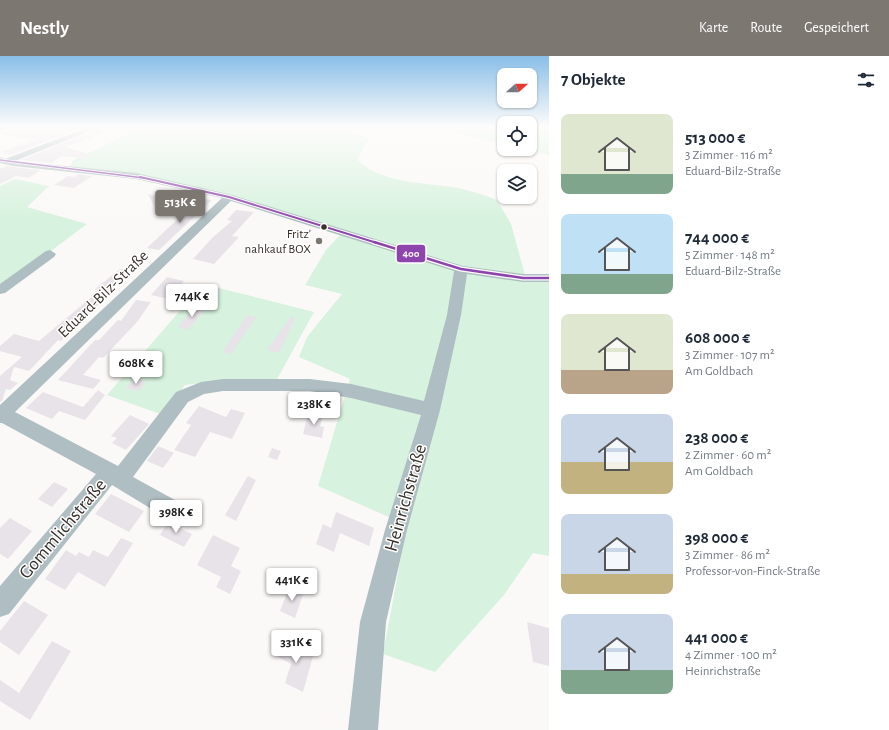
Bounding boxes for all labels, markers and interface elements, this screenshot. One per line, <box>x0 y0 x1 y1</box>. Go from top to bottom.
text: Nestly <box>20 19 69 38</box>
text: Karte <box>699 21 728 35</box>
text: Route <box>750 21 782 35</box>
text: Gespeichert <box>804 21 869 35</box>
north arrow <box>497 68 537 108</box>
map controls <box>497 68 537 204</box>
icon: filters <box>855 69 877 91</box>
text: 7 Objekte <box>561 71 626 88</box>
button: locate <box>497 116 537 156</box>
text: 513 000 € <box>685 129 745 146</box>
icon: home <box>593 130 641 178</box>
text: 3 Zimmer · 116 m² <box>685 149 773 162</box>
button: layers <box>497 164 537 204</box>
text: Eduard-Bilz-Straße <box>685 165 781 178</box>
pin: 513K € <box>147 190 213 224</box>
text: 513K € <box>164 196 196 209</box>
unlabelled marker <box>319 222 329 232</box>
place label: Fritz' nahkauf BOX <box>245 228 311 256</box>
text: 744 000 € <box>685 229 749 246</box>
icon: home <box>593 230 641 278</box>
marker: Fritz' nahkauf BOX <box>314 236 324 246</box>
line badge: 400 <box>396 244 426 263</box>
street label: Eduard-Bilz-Straße <box>55 247 151 341</box>
text: 400 <box>403 248 420 259</box>
text: 5 Zimmer · 148 m² <box>685 249 775 262</box>
text: Eduard-Bilz-Straße <box>685 265 781 278</box>
pin: 744K € <box>159 284 225 318</box>
text: 744K € <box>175 290 209 303</box>
text: 608 000 € <box>685 329 750 346</box>
icon: home <box>593 330 641 378</box>
text: 3 Zimmer · 107 m² <box>685 349 774 362</box>
pin: 608K € <box>103 351 169 385</box>
text: 608K € <box>118 357 154 370</box>
text: Am Goldbach <box>685 365 753 378</box>
pin: 238K € <box>281 392 347 426</box>
text: 238K € <box>297 398 331 411</box>
text: 238 000 € <box>685 429 748 446</box>
icon: home <box>593 430 641 478</box>
street label: Heinrichstraße <box>382 442 430 554</box>
text: 2 Zimmer · 60 m² <box>685 449 771 462</box>
text: Am Goldbach <box>685 465 753 478</box>
street label: Gommlichstraße <box>16 475 110 583</box>
pin: 398K € <box>143 500 209 534</box>
text: 398K € <box>159 506 193 519</box>
text: 398 000 € <box>685 529 749 546</box>
icon: home <box>593 530 641 578</box>
text: 3 Zimmer · 86 m² <box>685 549 770 562</box>
text: Professor-von-Finck-Straße <box>685 565 820 578</box>
pin: 441K € <box>259 568 325 602</box>
text: 441K € <box>275 574 309 587</box>
text: 441 000 € <box>685 629 748 646</box>
pin: 331K € <box>263 630 329 664</box>
icon: home <box>593 630 641 678</box>
text: 331K € <box>280 636 312 649</box>
text: 4 Zimmer · 100 m² <box>685 649 777 662</box>
text: Heinrichstraße <box>685 665 761 678</box>

